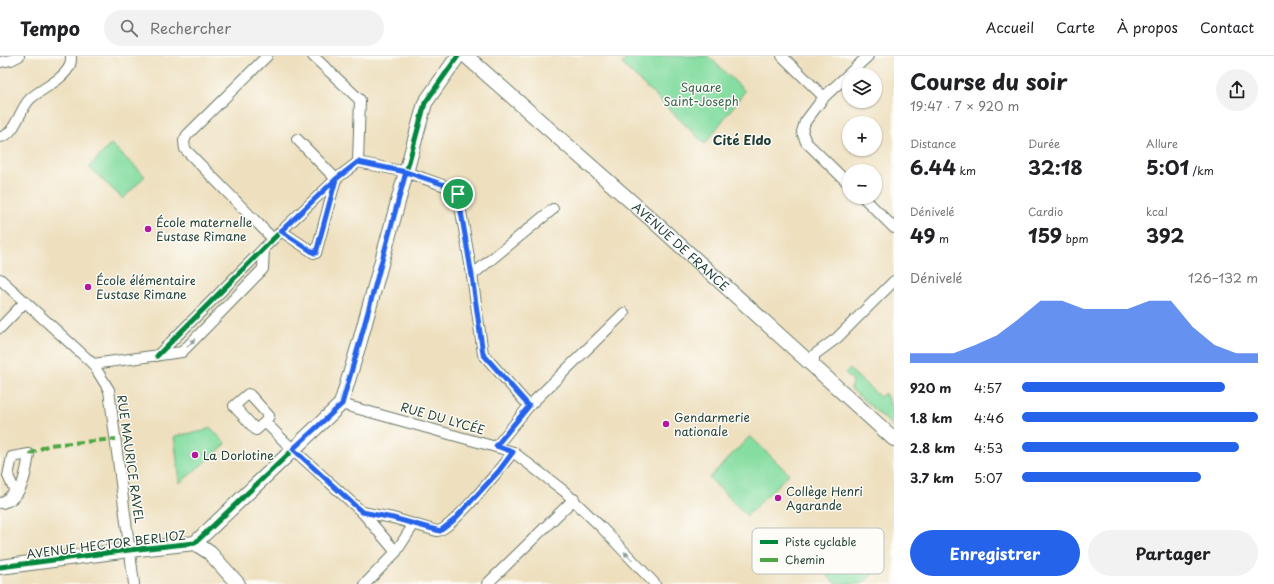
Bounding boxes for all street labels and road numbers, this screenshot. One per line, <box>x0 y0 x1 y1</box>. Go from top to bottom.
street label: AVENUE DE FRANCE <box>628 198 733 295</box>
street label: RUE MAURICE RAVEL <box>113 394 149 525</box>
street label: RUE DU LYCÉE <box>399 397 487 439</box>
street label: AVENUE HECTOR BERLIOZ <box>25 525 187 563</box>

